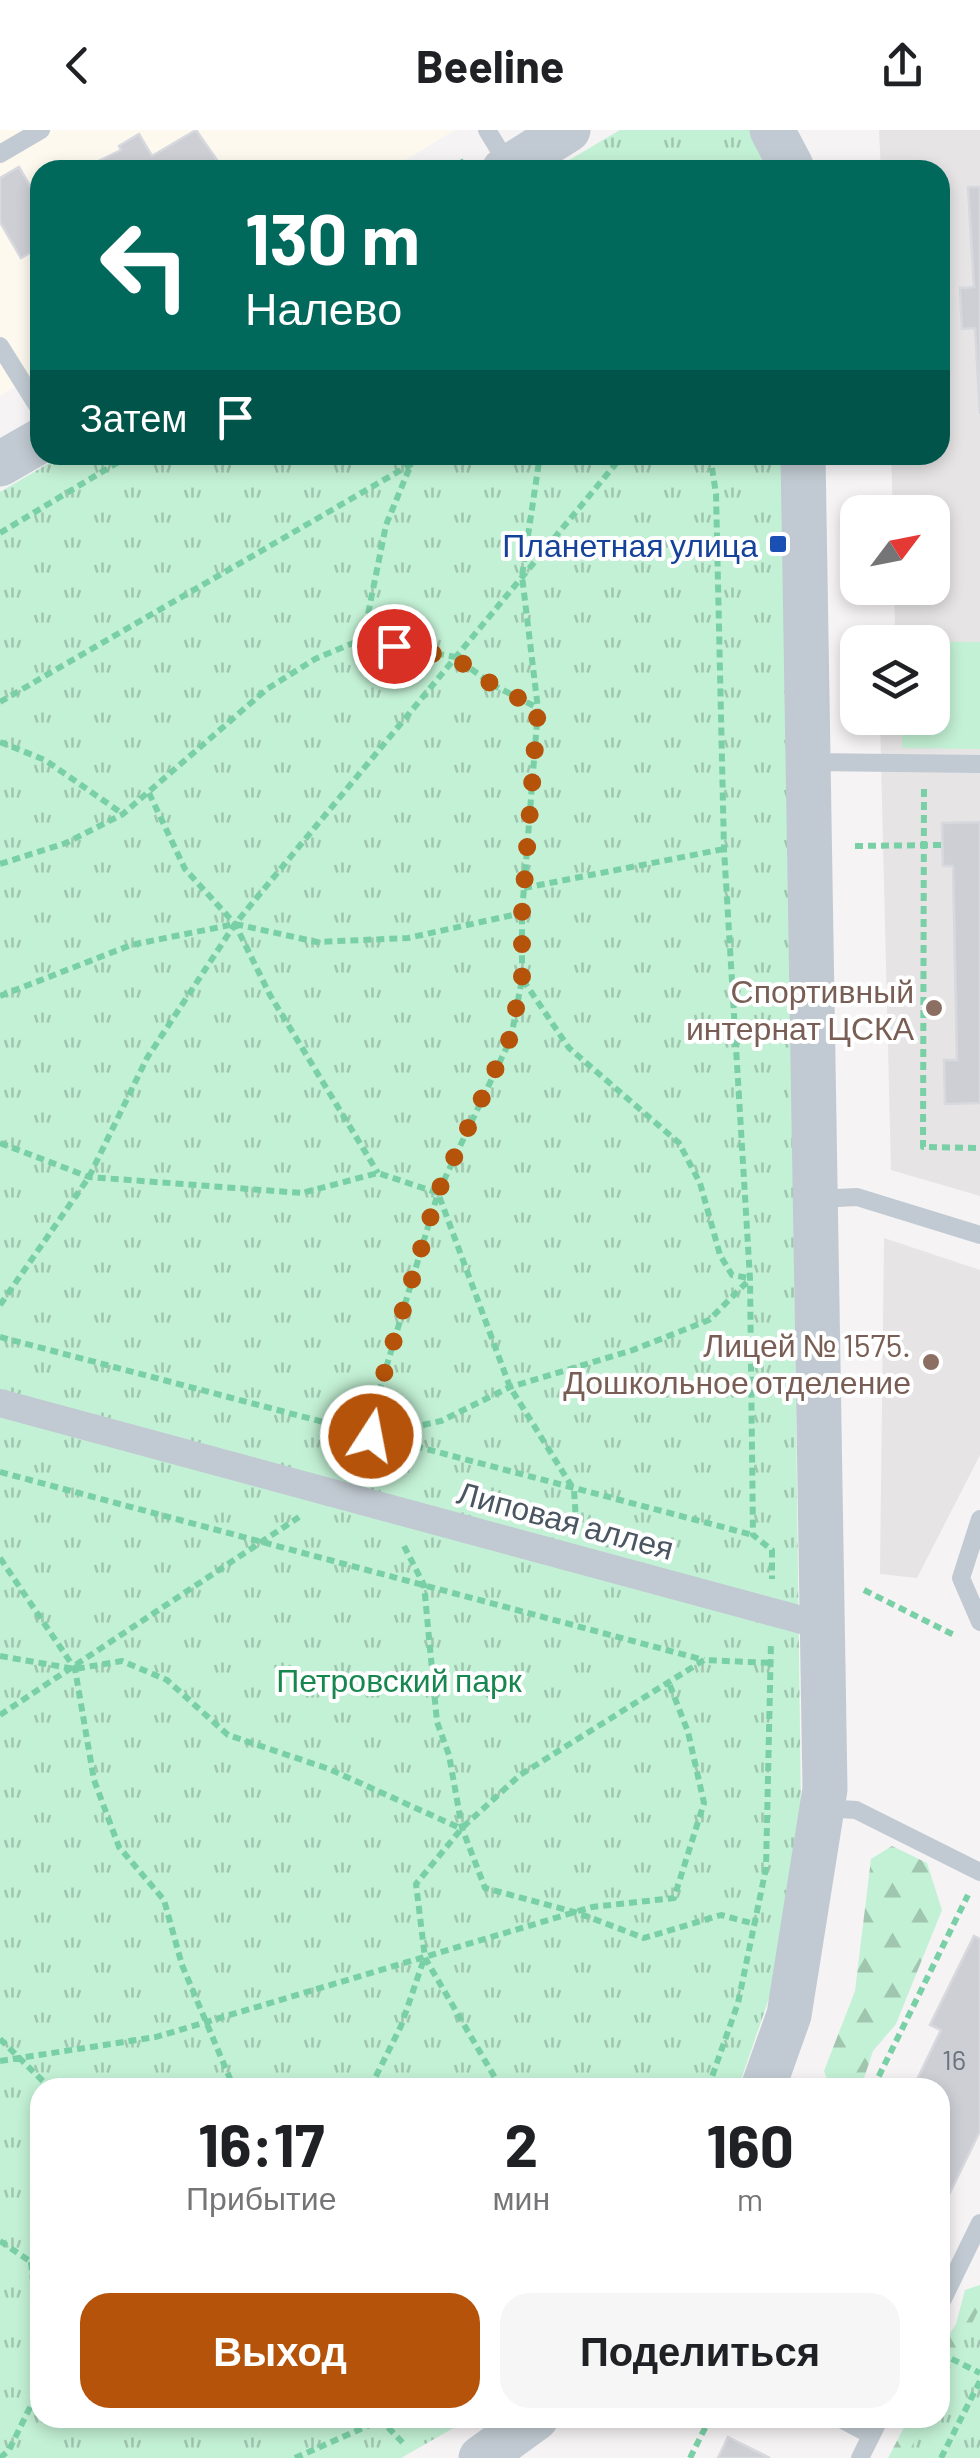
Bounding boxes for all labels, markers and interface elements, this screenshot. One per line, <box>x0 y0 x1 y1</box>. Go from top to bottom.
icon: back <box>50 38 105 93</box>
text: Beeline <box>416 38 564 92</box>
icon: share <box>875 38 930 93</box>
text: 130 m <box>245 195 420 279</box>
icon: left <box>80 200 210 330</box>
text: Налево <box>245 280 402 334</box>
icon: arrive <box>208 390 263 445</box>
text: Затем <box>80 394 188 440</box>
north arrow <box>840 495 950 605</box>
map controls <box>840 495 950 735</box>
place label: Планетная улица <box>502 525 758 564</box>
marker: Планетная улица <box>767 533 789 555</box>
pin <box>352 604 437 689</box>
icon: arrive <box>367 619 422 674</box>
button: layers <box>840 625 950 735</box>
place label: Спортивный интернат ЦСКА <box>686 971 915 1047</box>
marker: Спортивный интернат ЦСКА <box>923 997 945 1019</box>
place label: Лицей № 1575. Дошкольное отделение <box>563 1325 911 1401</box>
marker: Лицей № 1575. Дошкольное отделение <box>920 1351 942 1373</box>
position arrow <box>319 1384 423 1488</box>
street label: Липовая аллея <box>454 1472 678 1566</box>
park label: Петровский парк <box>276 1660 523 1699</box>
house number: 16 <box>942 2042 966 2076</box>
text: 16:17 <box>198 2107 324 2179</box>
text: 2 <box>505 2107 538 2179</box>
text: 160 <box>706 2108 794 2180</box>
text: Прибытие <box>186 2178 336 2216</box>
text: мин <box>493 2178 550 2216</box>
text: m <box>737 2179 763 2217</box>
button: Выход <box>80 2293 480 2408</box>
button: Поделиться <box>500 2293 900 2408</box>

